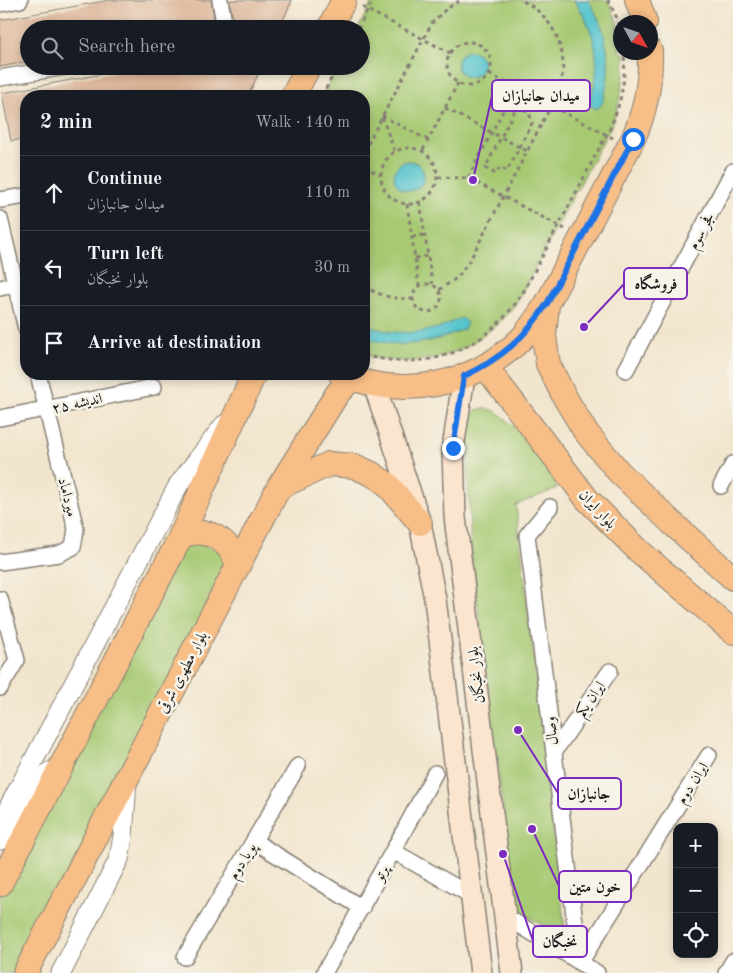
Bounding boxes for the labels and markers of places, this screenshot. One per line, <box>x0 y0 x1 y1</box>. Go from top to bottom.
callout: میدان جانبازان <box>492 80 590 111</box>
callout: فروشگاه <box>624 268 687 299</box>
callout: جانبازان <box>558 778 621 809</box>
callout: خون متین <box>559 871 631 902</box>
callout: نخبگان <box>533 926 587 957</box>

